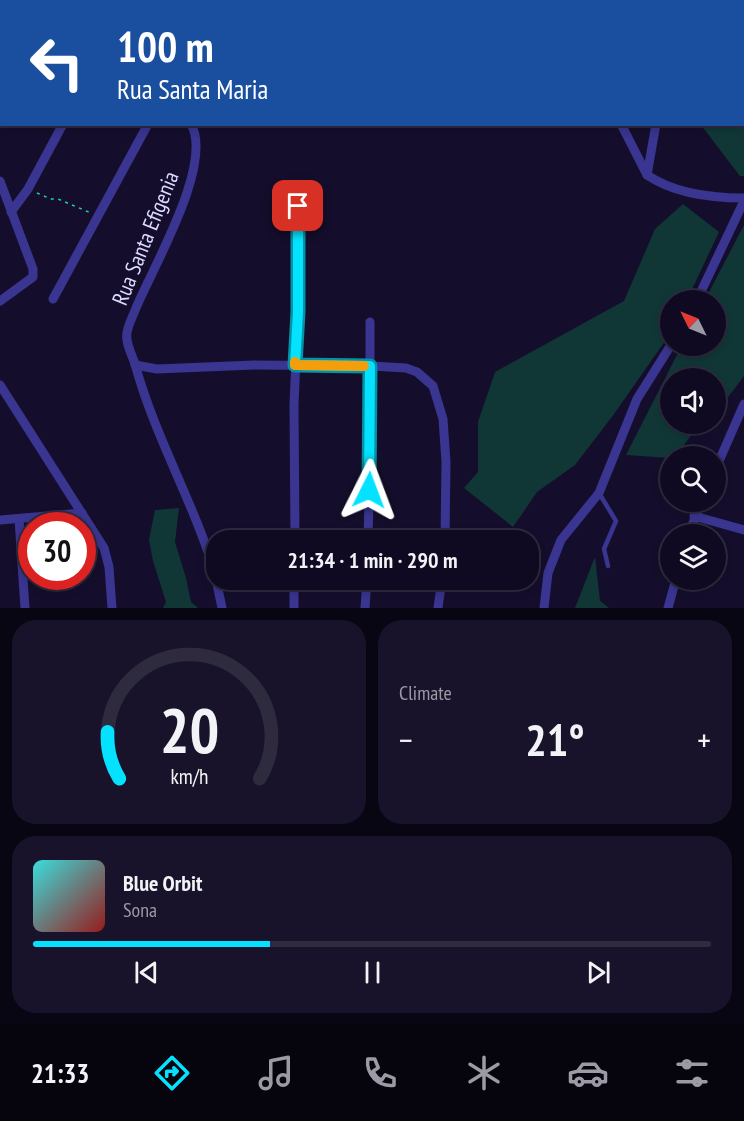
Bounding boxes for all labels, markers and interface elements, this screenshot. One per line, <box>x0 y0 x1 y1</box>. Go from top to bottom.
text: 100 m <box>117 19 214 74</box>
icon: left <box>18 24 96 102</box>
text: Rua Santa Maria <box>117 72 268 106</box>
street label: Rua Santa Efigenia <box>105 167 185 309</box>
pin <box>272 180 323 231</box>
icon: arrive <box>281 189 314 222</box>
north arrow <box>660 290 726 356</box>
map controls <box>660 290 726 590</box>
button: sound <box>660 368 726 434</box>
button: search <box>660 446 726 512</box>
position arrow <box>337 458 401 522</box>
speed limit sign: 30 <box>18 512 96 590</box>
button: layers <box>660 524 726 590</box>
text: 21:34 · 1 min · 290 m <box>287 546 458 574</box>
text: Climate <box>399 680 452 706</box>
text: 20 <box>159 689 219 770</box>
text: 21° <box>525 710 585 768</box>
text: − <box>399 718 413 761</box>
text: + <box>697 718 711 761</box>
text: km/h <box>170 762 208 790</box>
text: Blue Orbit <box>123 869 202 897</box>
text: Sona <box>123 897 157 923</box>
icon: previous <box>130 956 163 989</box>
icon: pause <box>356 956 389 989</box>
icon: next <box>582 956 615 989</box>
icon: directions <box>151 1052 193 1094</box>
icon: music <box>255 1052 297 1094</box>
icon: phone <box>359 1052 401 1094</box>
icon: climate <box>463 1052 505 1094</box>
icon: car <box>567 1052 609 1094</box>
icon: filters <box>671 1052 713 1094</box>
text: 21:33 <box>31 1056 89 1090</box>

